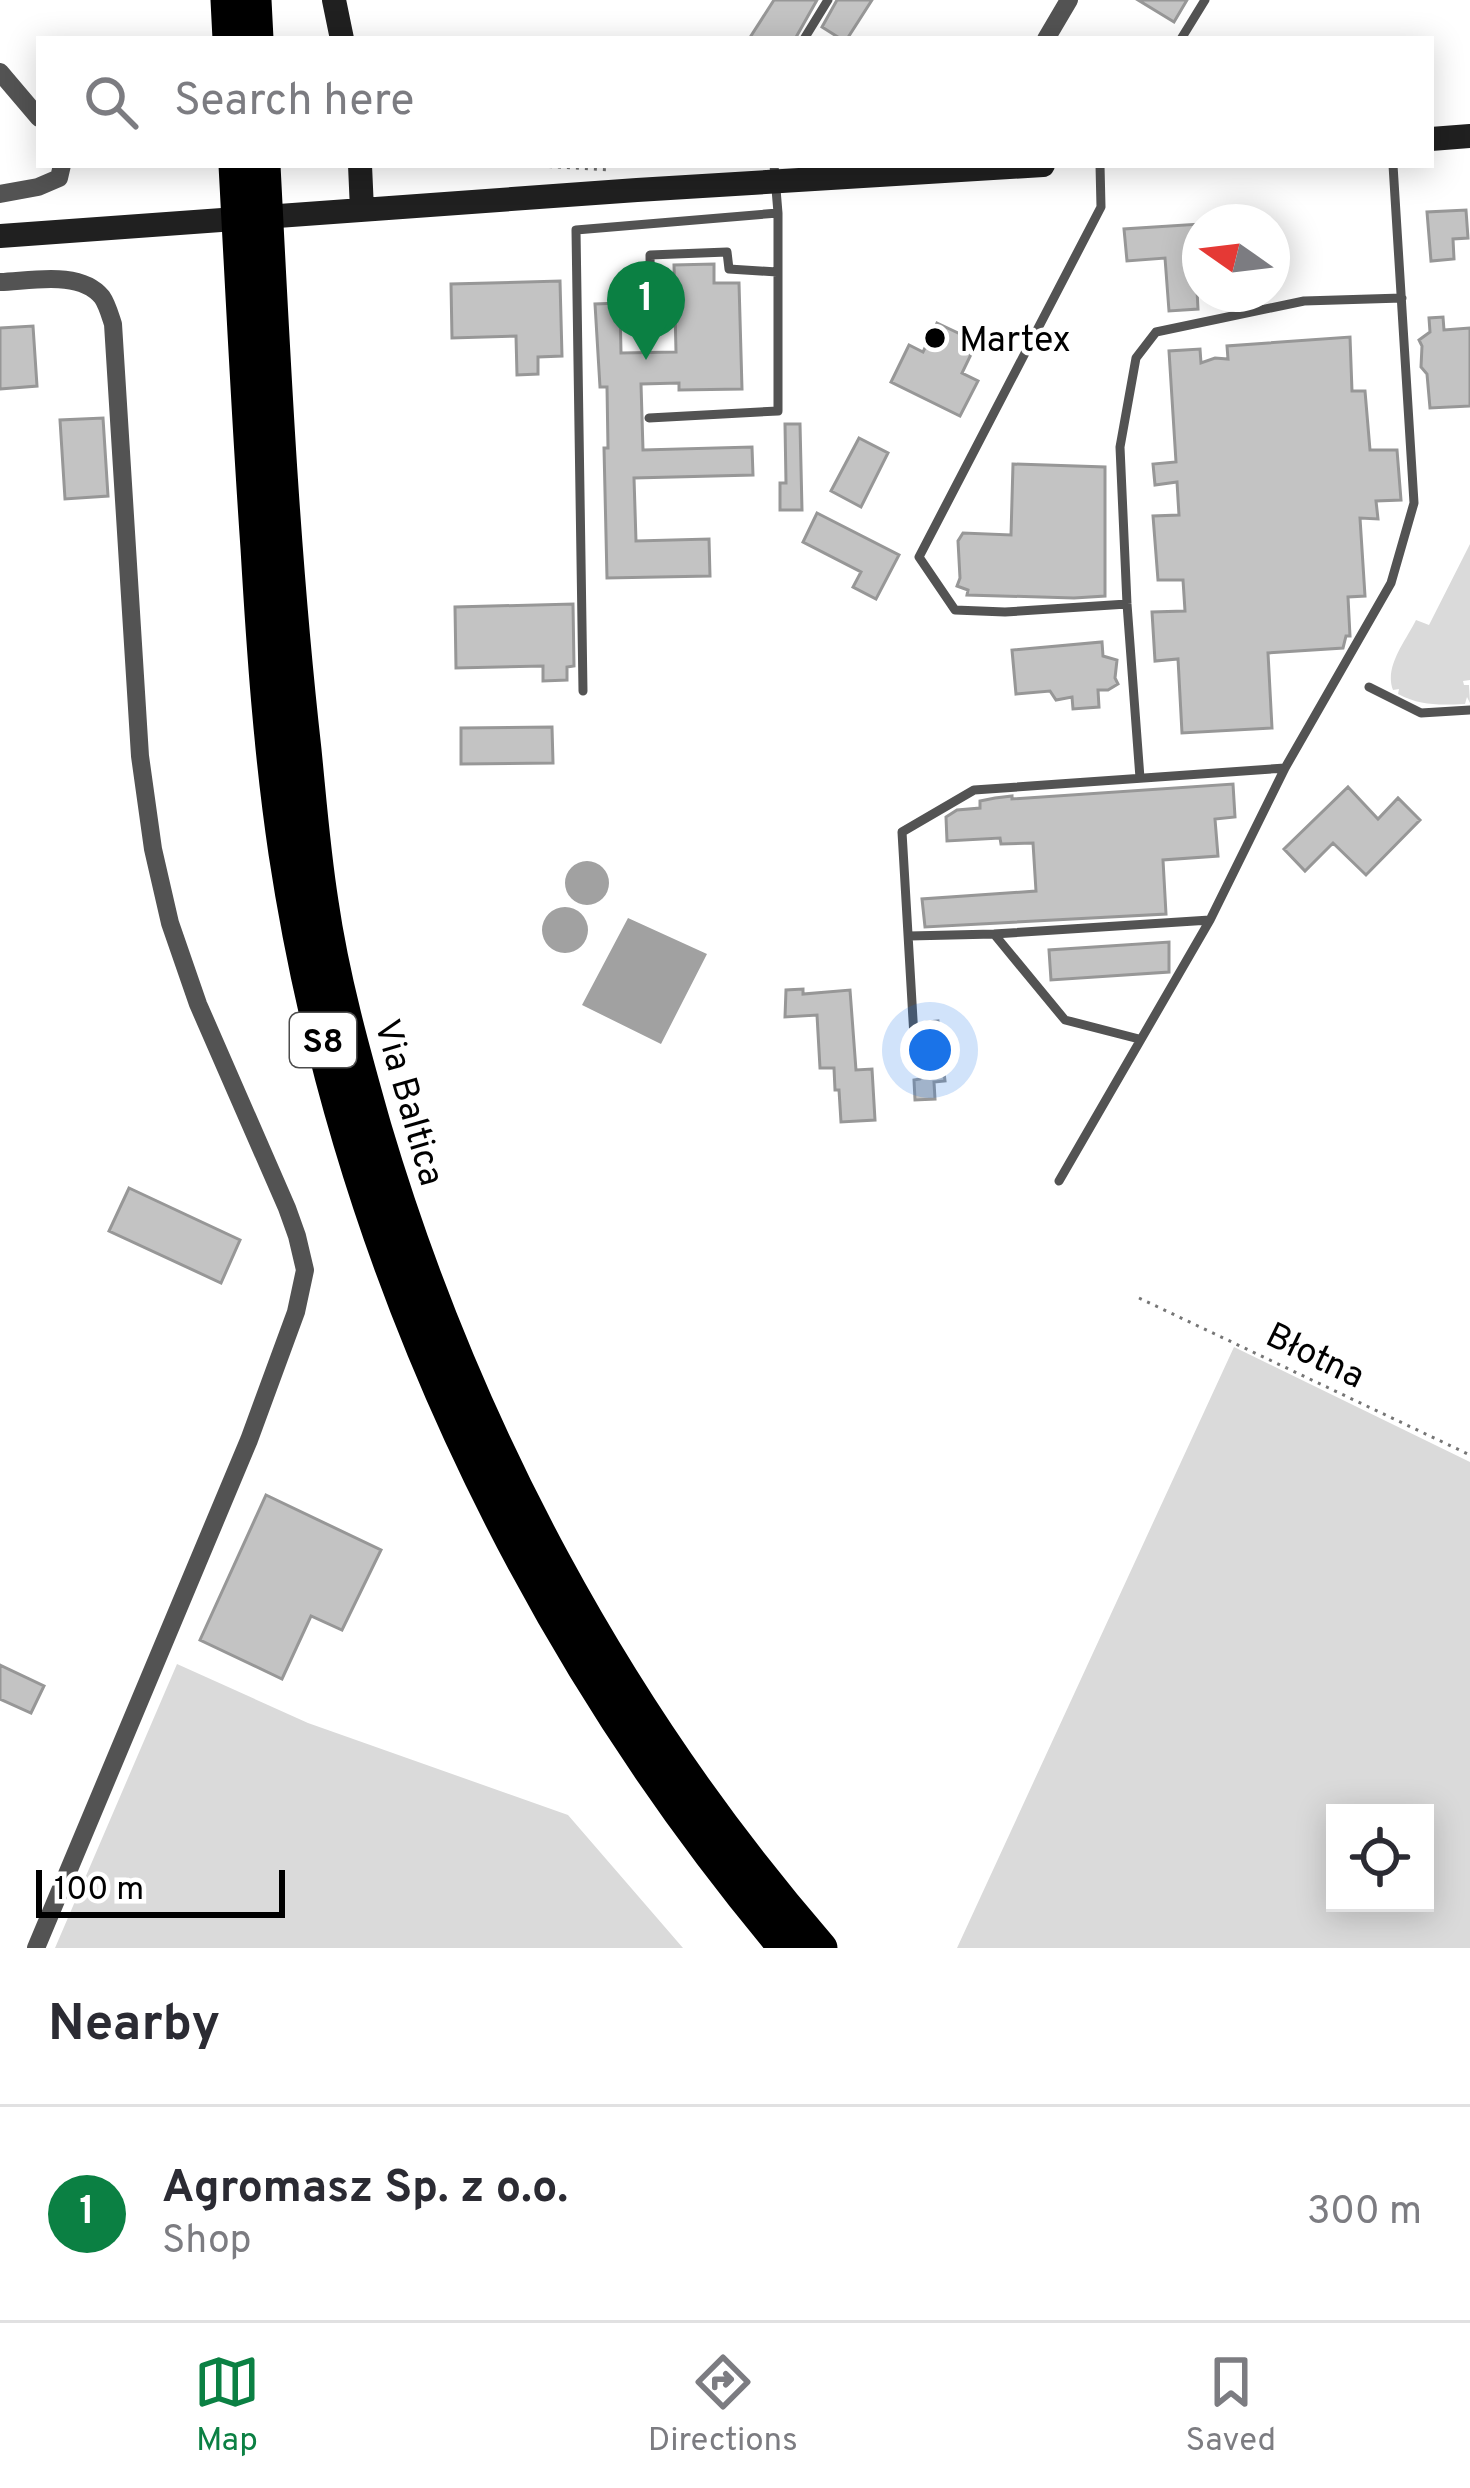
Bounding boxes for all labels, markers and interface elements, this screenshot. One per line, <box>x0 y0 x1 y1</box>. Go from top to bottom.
search box <box>36 36 1434 168</box>
icon: search <box>78 69 144 135</box>
text: Search here <box>174 74 414 131</box>
north arrow <box>1182 204 1290 312</box>
pin: 1 <box>607 261 685 360</box>
place label: Martex <box>959 319 1071 365</box>
marker: Martex <box>922 325 948 351</box>
road number: S8 <box>290 1013 356 1067</box>
street label: Via Baltica <box>361 1015 453 1192</box>
your location <box>900 1020 960 1080</box>
street label: Błotna <box>1257 1314 1371 1401</box>
map controls <box>1326 1804 1434 1912</box>
button: locate <box>1326 1804 1434 1912</box>
scale bar <box>36 1864 285 1917</box>
text: 100 m <box>54 1870 144 1912</box>
text: Nearby <box>48 1994 220 2059</box>
text: Agromasz Sp. z o.o. <box>162 2161 568 2218</box>
text: 1 <box>79 2189 95 2238</box>
text: 300 m <box>1307 2189 1422 2238</box>
text: Shop <box>162 2218 252 2267</box>
tab: Map <box>194 2349 260 2463</box>
tab: Directions <box>648 2349 798 2463</box>
tab: Saved <box>1185 2349 1276 2463</box>

